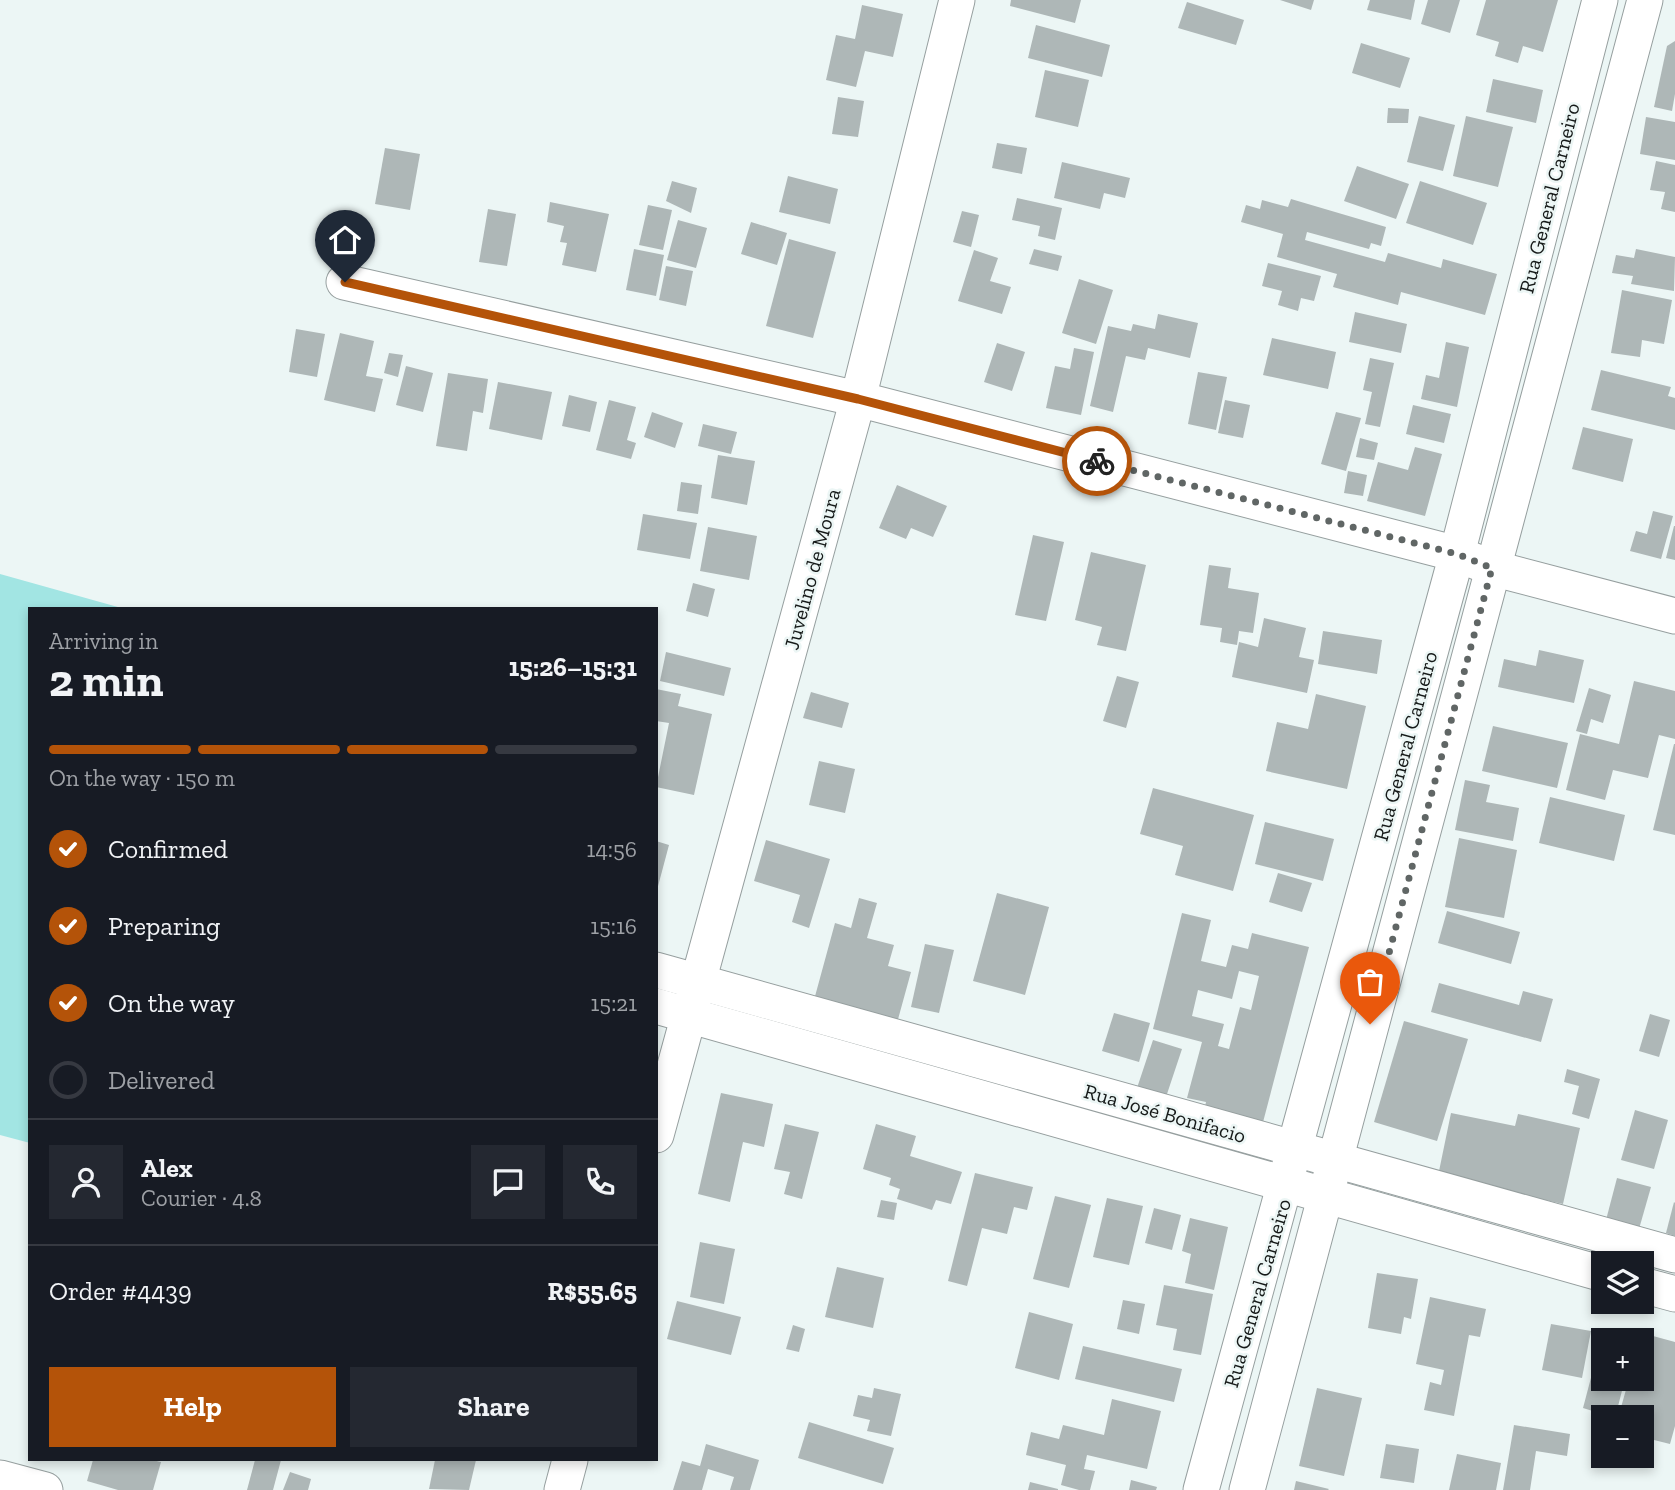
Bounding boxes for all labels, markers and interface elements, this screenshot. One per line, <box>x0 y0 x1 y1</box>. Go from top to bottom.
street label: Rua General Carneiro <box>1513 100 1585 296</box>
pin <box>315 210 375 282</box>
icon: home <box>326 221 364 259</box>
courier <box>1062 426 1132 496</box>
icon: bike <box>1078 442 1116 480</box>
street label: Juvelino de Moura <box>778 486 846 652</box>
text: Arriving in <box>49 627 158 655</box>
street label: Rua General Carneiro <box>1368 649 1442 843</box>
text: 15:26–15:31 <box>509 651 637 683</box>
text: 2 min <box>49 653 164 708</box>
text: On the way · 150 m <box>49 764 235 792</box>
icon: check <box>49 830 87 868</box>
text: Confirmed <box>108 833 228 865</box>
text: 14:56 <box>587 835 637 863</box>
icon: check <box>49 907 87 945</box>
text: Preparing <box>108 910 220 942</box>
text: 15:16 <box>590 912 637 940</box>
pin <box>1340 952 1400 1024</box>
icon: bag <box>1351 963 1389 1001</box>
icon: check <box>49 984 87 1022</box>
text: On the way <box>108 987 235 1019</box>
text: 15:21 <box>591 989 637 1017</box>
text: Delivered <box>108 1064 215 1096</box>
street label: Rua José Bonifacio <box>1081 1078 1249 1148</box>
button: person <box>49 1145 123 1219</box>
button: chat <box>471 1145 545 1219</box>
button: phone <box>563 1145 637 1219</box>
text: Alex <box>141 1152 193 1184</box>
text: Courier · 4.8 <box>141 1184 262 1212</box>
street label: Rua General Carneiro <box>1218 1196 1296 1390</box>
map controls <box>1591 1251 1654 1468</box>
button: layers <box>1591 1251 1654 1314</box>
text: Order #4439 <box>49 1275 192 1307</box>
text: R$55.65 <box>547 1275 637 1307</box>
button: + <box>1591 1328 1654 1391</box>
button: Help <box>49 1367 336 1447</box>
button: Share <box>350 1367 637 1447</box>
button: − <box>1591 1405 1654 1468</box>

